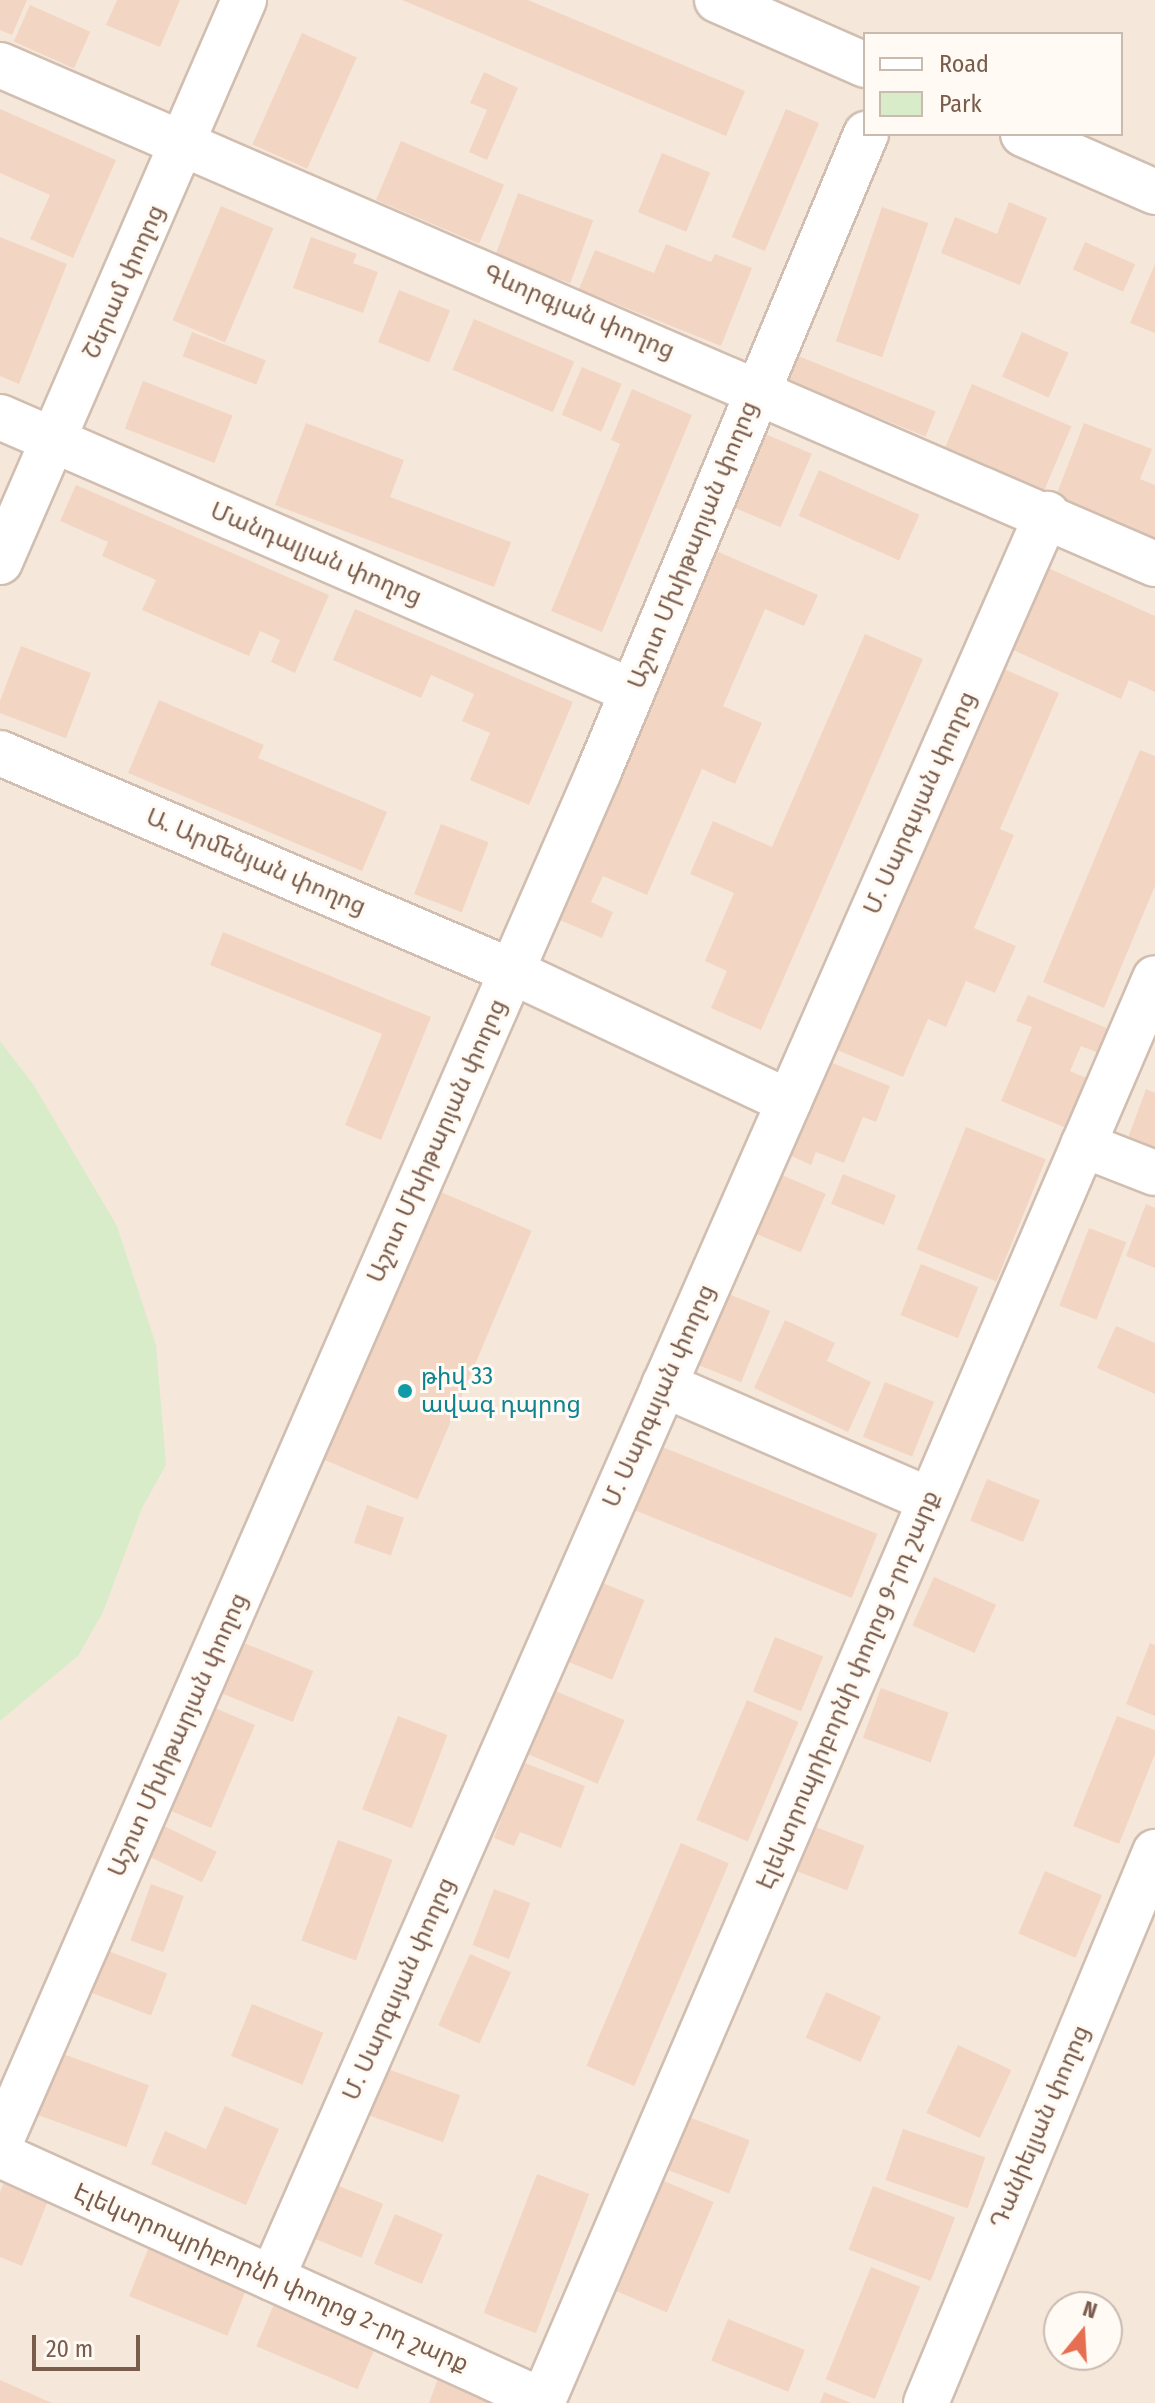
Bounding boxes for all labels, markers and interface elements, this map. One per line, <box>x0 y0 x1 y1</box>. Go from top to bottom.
legend <box>863 32 1123 136</box>
text: Road <box>939 50 989 78</box>
text: Park <box>939 90 982 118</box>
street label: Շերամ փողոց <box>77 200 171 364</box>
street label: Գևորգյան փողոց <box>479 259 679 365</box>
street label: Աշոտ Մխիթարյան փողոց <box>622 397 764 693</box>
street label: Մանդալյան փողոց <box>206 496 426 612</box>
street label: Մ. Սարգսյան փողոց <box>858 687 982 919</box>
street label: Ա. Արմենյան փողոց <box>142 803 370 921</box>
street label: Աշոտ Մխիթարյան փողոց <box>361 995 513 1287</box>
street label: Մ. Սարգսյան փողոց <box>597 1280 721 1512</box>
place label: թիվ 33 ավագ դպրոց <box>421 1363 581 1419</box>
marker: թիվ 33 ավագ դպրոց <box>396 1382 414 1400</box>
street label: Էլեկտրոպրիբորնի փողոց 9-րդ շարք <box>751 1486 945 1894</box>
street label: Աշոտ Մխիթարյան փողոց <box>102 1589 254 1881</box>
street label: Մ. Սարգսյան փողոց <box>337 1873 461 2105</box>
street label: Դանիելյան փողոց <box>984 2021 1096 2233</box>
street label: Էլեկտրոպրիբորնի փողոց 2-րդ շարք <box>69 2178 473 2378</box>
north arrow <box>1043 2291 1123 2371</box>
text: N <box>1080 2295 1100 2324</box>
scale bar <box>36 2319 144 2369</box>
text: 20 m <box>46 2335 93 2363</box>

